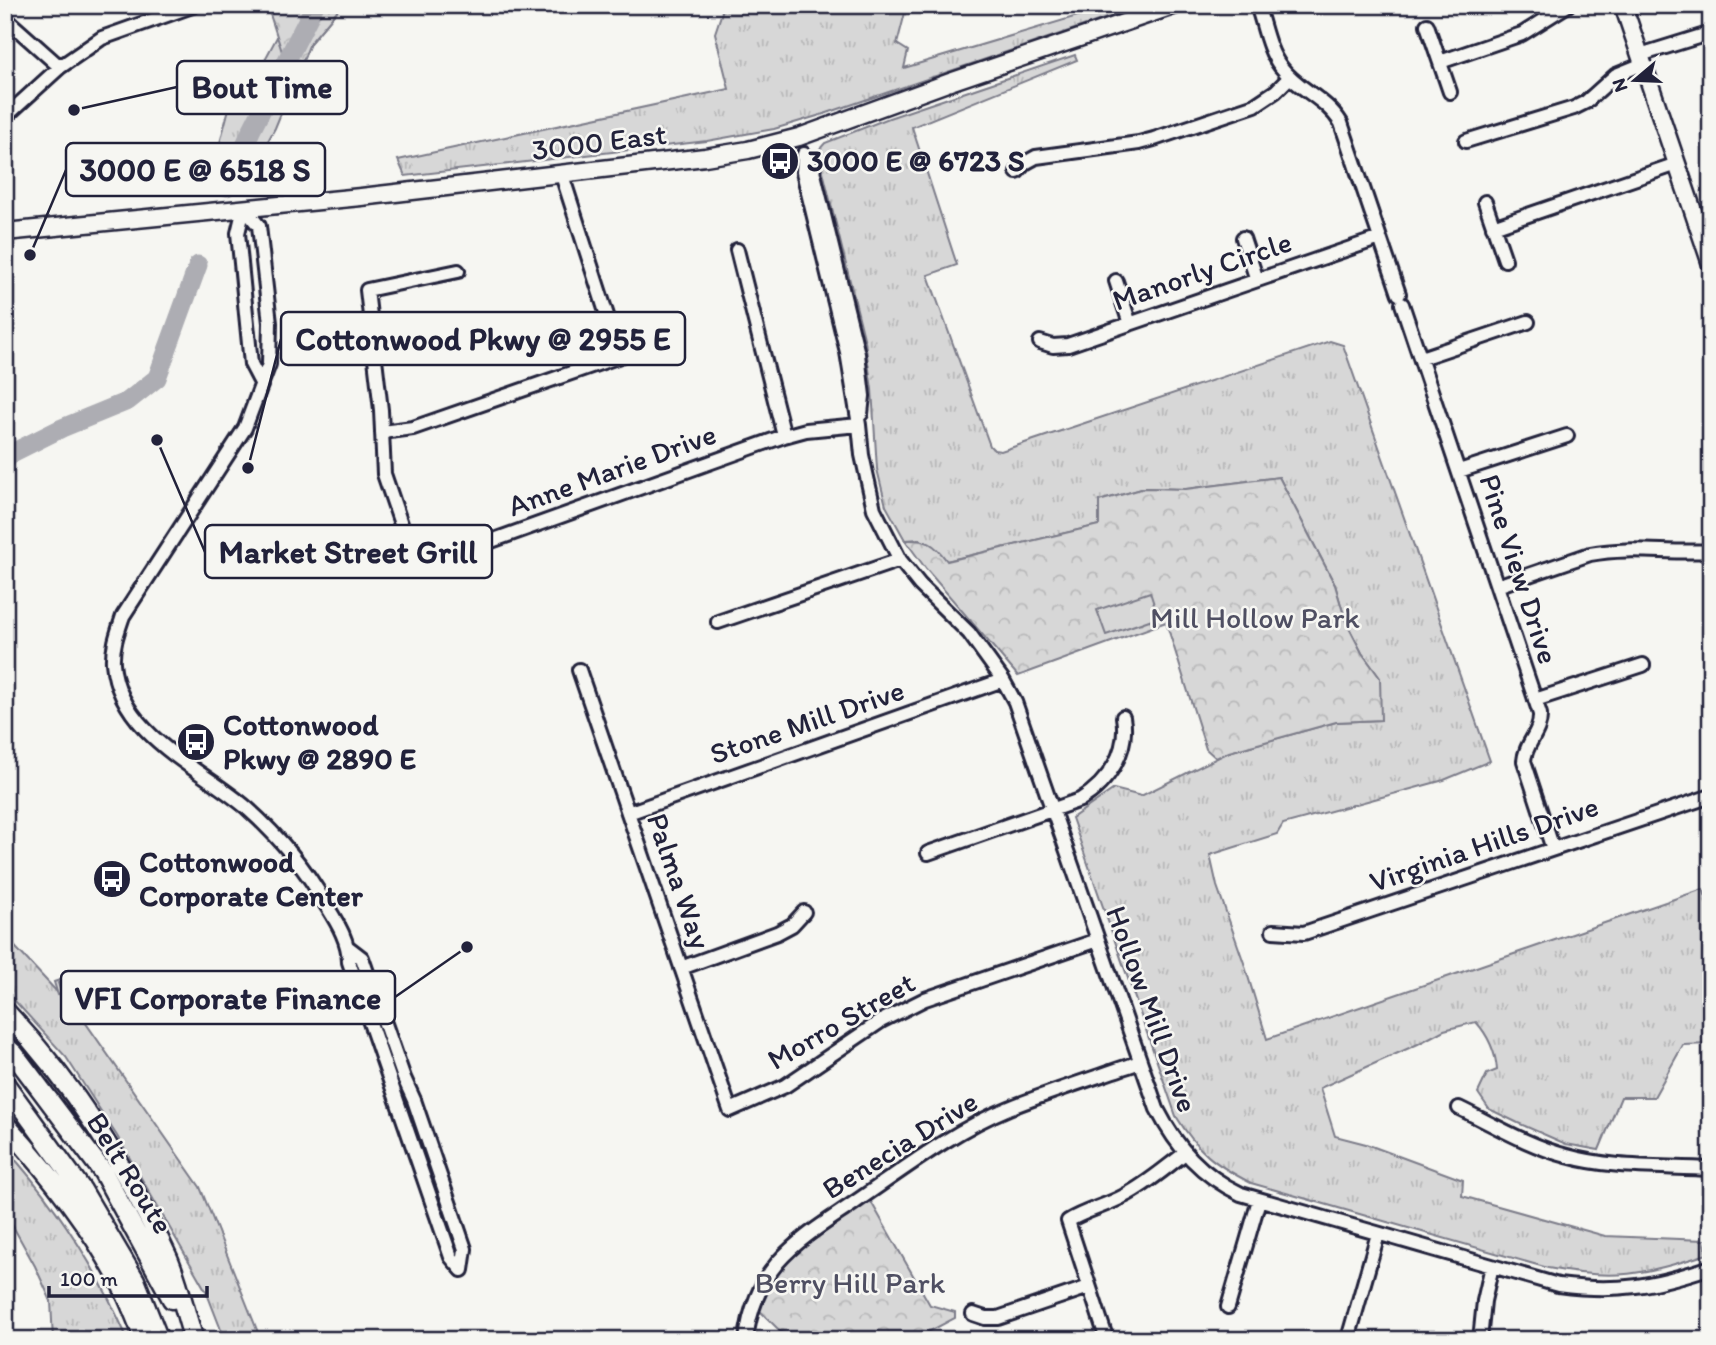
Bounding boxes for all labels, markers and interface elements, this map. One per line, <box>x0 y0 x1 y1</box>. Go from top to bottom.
north arrow <box>1600 46 1670 116</box>
callout: Bout Time <box>177 61 347 114</box>
text: Bout Time <box>192 68 332 106</box>
text: N <box>1606 76 1632 95</box>
street label: 3000 East <box>530 115 668 168</box>
bus stop icon: 3000 E @ 6723 S <box>759 140 801 182</box>
place label: 3000 E @ 6723 S <box>807 142 1025 179</box>
callout: 3000 E @ 6518 S <box>66 143 325 196</box>
text: 3000 E @ 6518 S <box>79 151 311 189</box>
street label: Manorly Circle <box>1107 223 1296 318</box>
callout: Cottonwood Pkwy @ 2955 E <box>281 312 685 365</box>
text: Cottonwood Pkwy @ 2955 E <box>295 320 671 358</box>
street label: Anne Marie Drive <box>503 415 721 524</box>
street label: Pine View Drive <box>1471 469 1568 668</box>
callout: Market Street Grill <box>205 525 492 578</box>
text: Market Street Grill <box>219 533 478 571</box>
park label: Mill Hollow Park <box>1150 599 1360 636</box>
street label: Stone Mill Drive <box>705 671 909 772</box>
place label: Cottonwood Pkwy @ 2890 E <box>223 706 416 777</box>
bus stop icon: Cottonwood Pkwy @ 2890 E <box>175 721 217 763</box>
street label: Virginia Hills Drive <box>1365 787 1603 900</box>
street label: Palma Way <box>639 808 720 954</box>
place label: Cottonwood Corporate Center <box>139 843 364 914</box>
bus stop icon: Cottonwood Corporate Center <box>91 858 133 900</box>
street label: Hollow Mill Drive <box>1098 900 1207 1117</box>
street label: Morro Street <box>760 963 921 1078</box>
callout: VFI Corporate Finance <box>61 971 395 1024</box>
text: VFI Corporate Finance <box>75 979 381 1017</box>
street label: Benecia Drive <box>815 1082 984 1207</box>
street label: Belt Route <box>79 1105 182 1240</box>
scale bar <box>49 1254 206 1298</box>
park label: Berry Hill Park <box>755 1264 946 1301</box>
text: 100 m <box>60 1266 118 1291</box>

